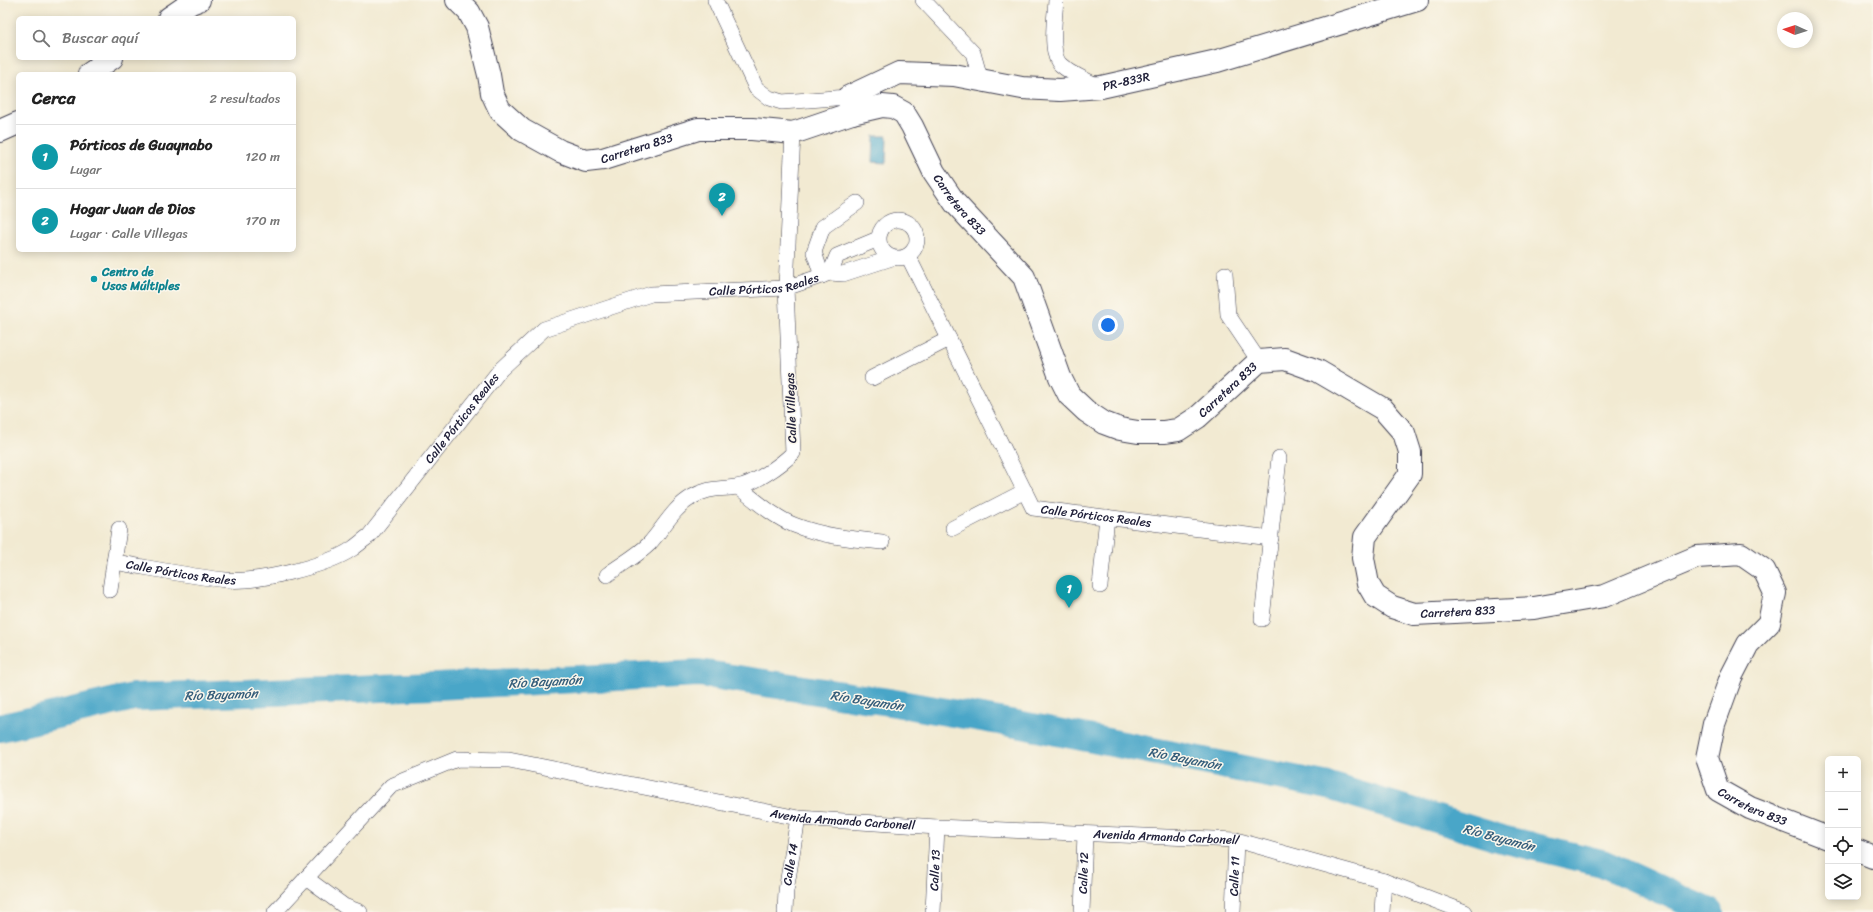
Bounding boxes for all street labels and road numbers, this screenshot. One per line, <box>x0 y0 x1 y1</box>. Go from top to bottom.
street label: PR-833R <box>1100 65 1152 97</box>
street label: Carretera 833 <box>598 126 676 170</box>
street label: Carretera 833 <box>927 169 992 241</box>
street label: Calle Pórticos Reales <box>709 266 822 302</box>
street label: Carretera 833 <box>1193 356 1263 423</box>
street label: Calle Pórticos Reales <box>419 367 505 469</box>
street label: Calle Villegas <box>779 373 803 443</box>
street label: Calle Pórticos Reales <box>1040 498 1153 534</box>
street label: Calle Pórticos Reales <box>124 553 237 591</box>
street label: Carretera 833 <box>1420 599 1496 625</box>
street label: Carretera 833 <box>1714 781 1791 832</box>
street label: Avenida Armando Carbonell <box>767 801 916 837</box>
street label: Avenida Armando Carbonell <box>1092 823 1242 852</box>
street label: Calle 14 <box>776 841 805 887</box>
street label: Calle 13 <box>923 848 947 891</box>
street label: Calle 12 <box>1072 852 1095 894</box>
street label: Calle 11 <box>1223 856 1246 896</box>

